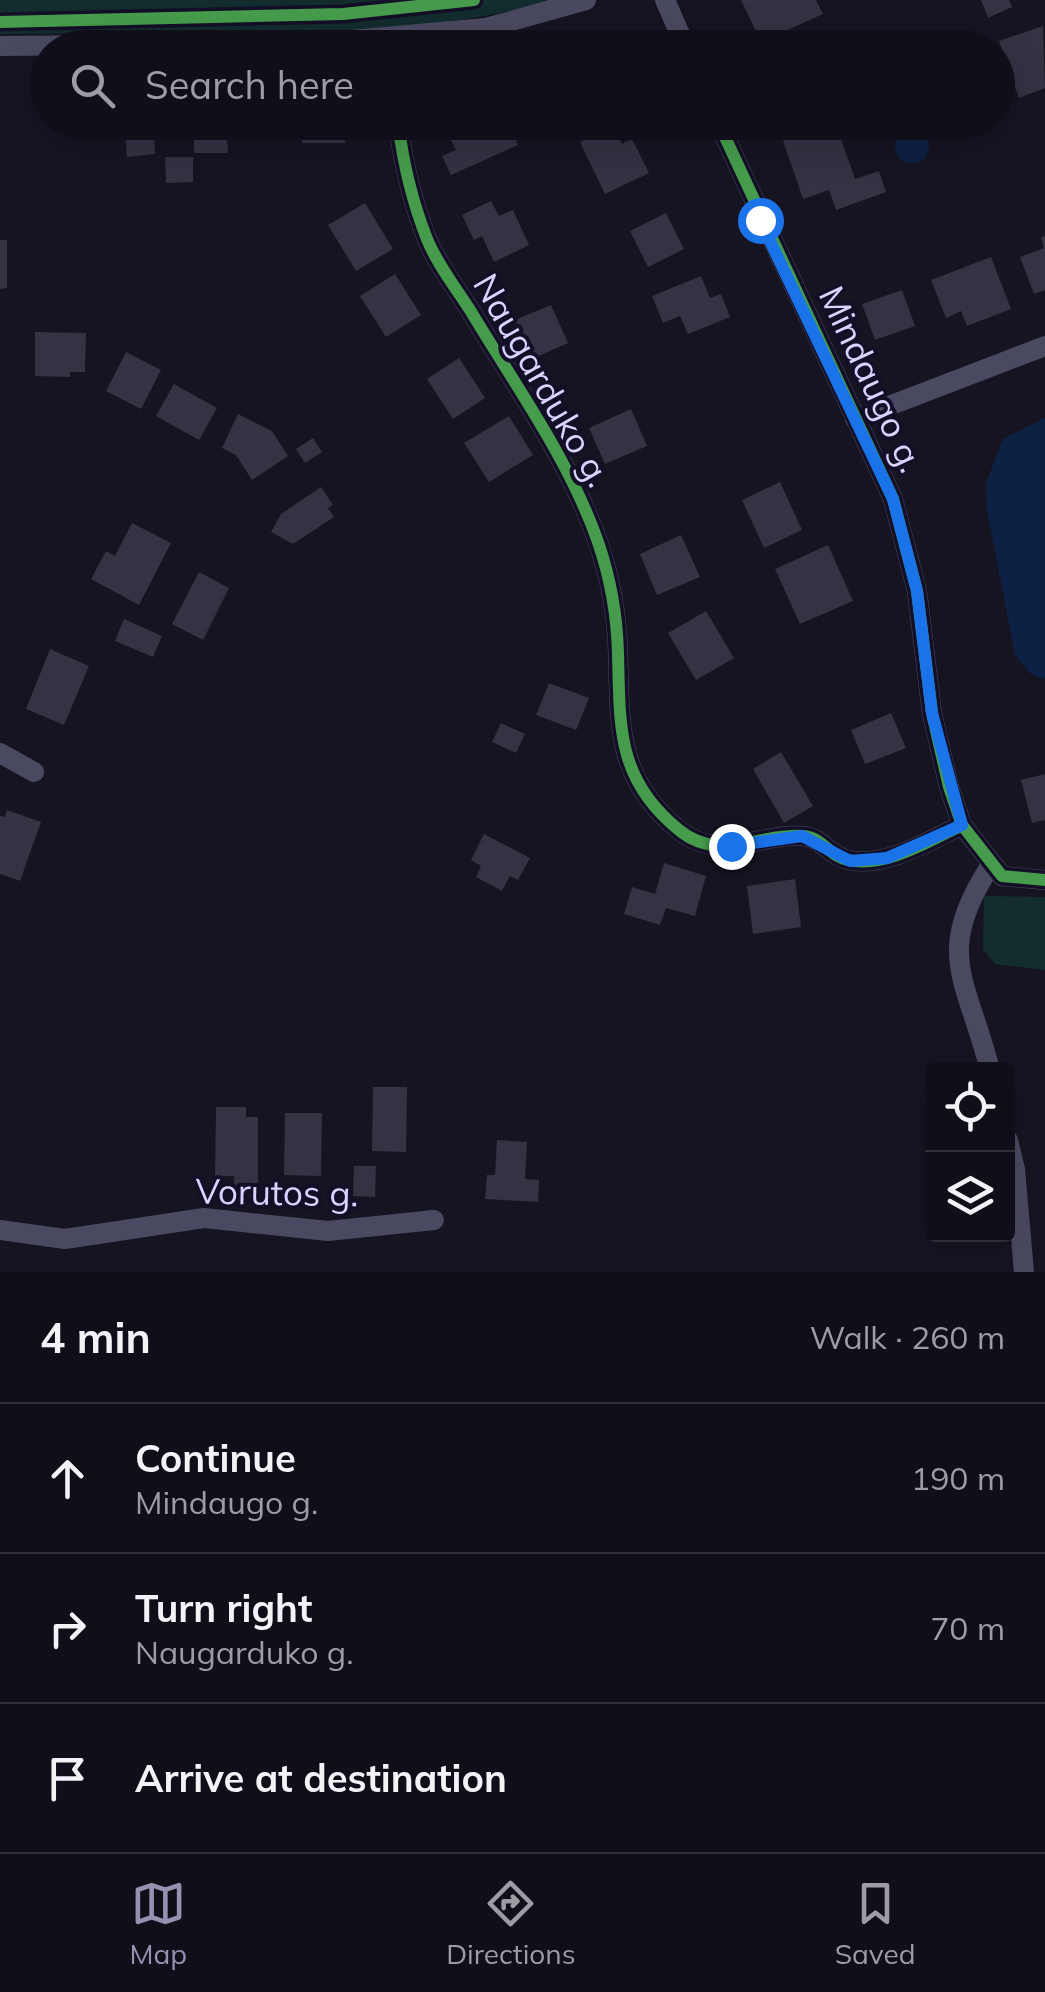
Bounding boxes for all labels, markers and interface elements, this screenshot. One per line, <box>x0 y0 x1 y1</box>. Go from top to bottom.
search box <box>30 30 1015 140</box>
icon: search <box>65 58 120 113</box>
text: Search here <box>145 61 354 109</box>
route start <box>738 198 784 244</box>
street label: Naugarduko g. <box>464 266 622 494</box>
street label: Mindaugo g. <box>810 279 934 479</box>
route end <box>709 824 755 870</box>
map controls <box>925 1062 1015 1242</box>
button: locate <box>925 1062 1015 1152</box>
button: layers <box>925 1152 1015 1242</box>
street label: Vorutos g. <box>195 1169 359 1215</box>
text: 4 min <box>40 1311 151 1364</box>
text: Walk · 260 m <box>810 1317 1005 1357</box>
text: Continue <box>135 1434 296 1482</box>
icon: ahead <box>40 1451 95 1506</box>
text: 190 m <box>911 1458 1005 1498</box>
text: Mindaugo g. <box>135 1482 318 1522</box>
text: Turn right <box>135 1584 312 1632</box>
icon: right <box>40 1601 95 1656</box>
text: 70 m <box>930 1608 1005 1648</box>
text: Naugarduko g. <box>135 1632 353 1672</box>
icon: arrive <box>40 1751 95 1806</box>
text: Arrive at destination <box>135 1754 507 1802</box>
tab: Map <box>130 1876 187 1971</box>
tab: Directions <box>446 1876 576 1971</box>
tab: Saved <box>835 1876 915 1971</box>

